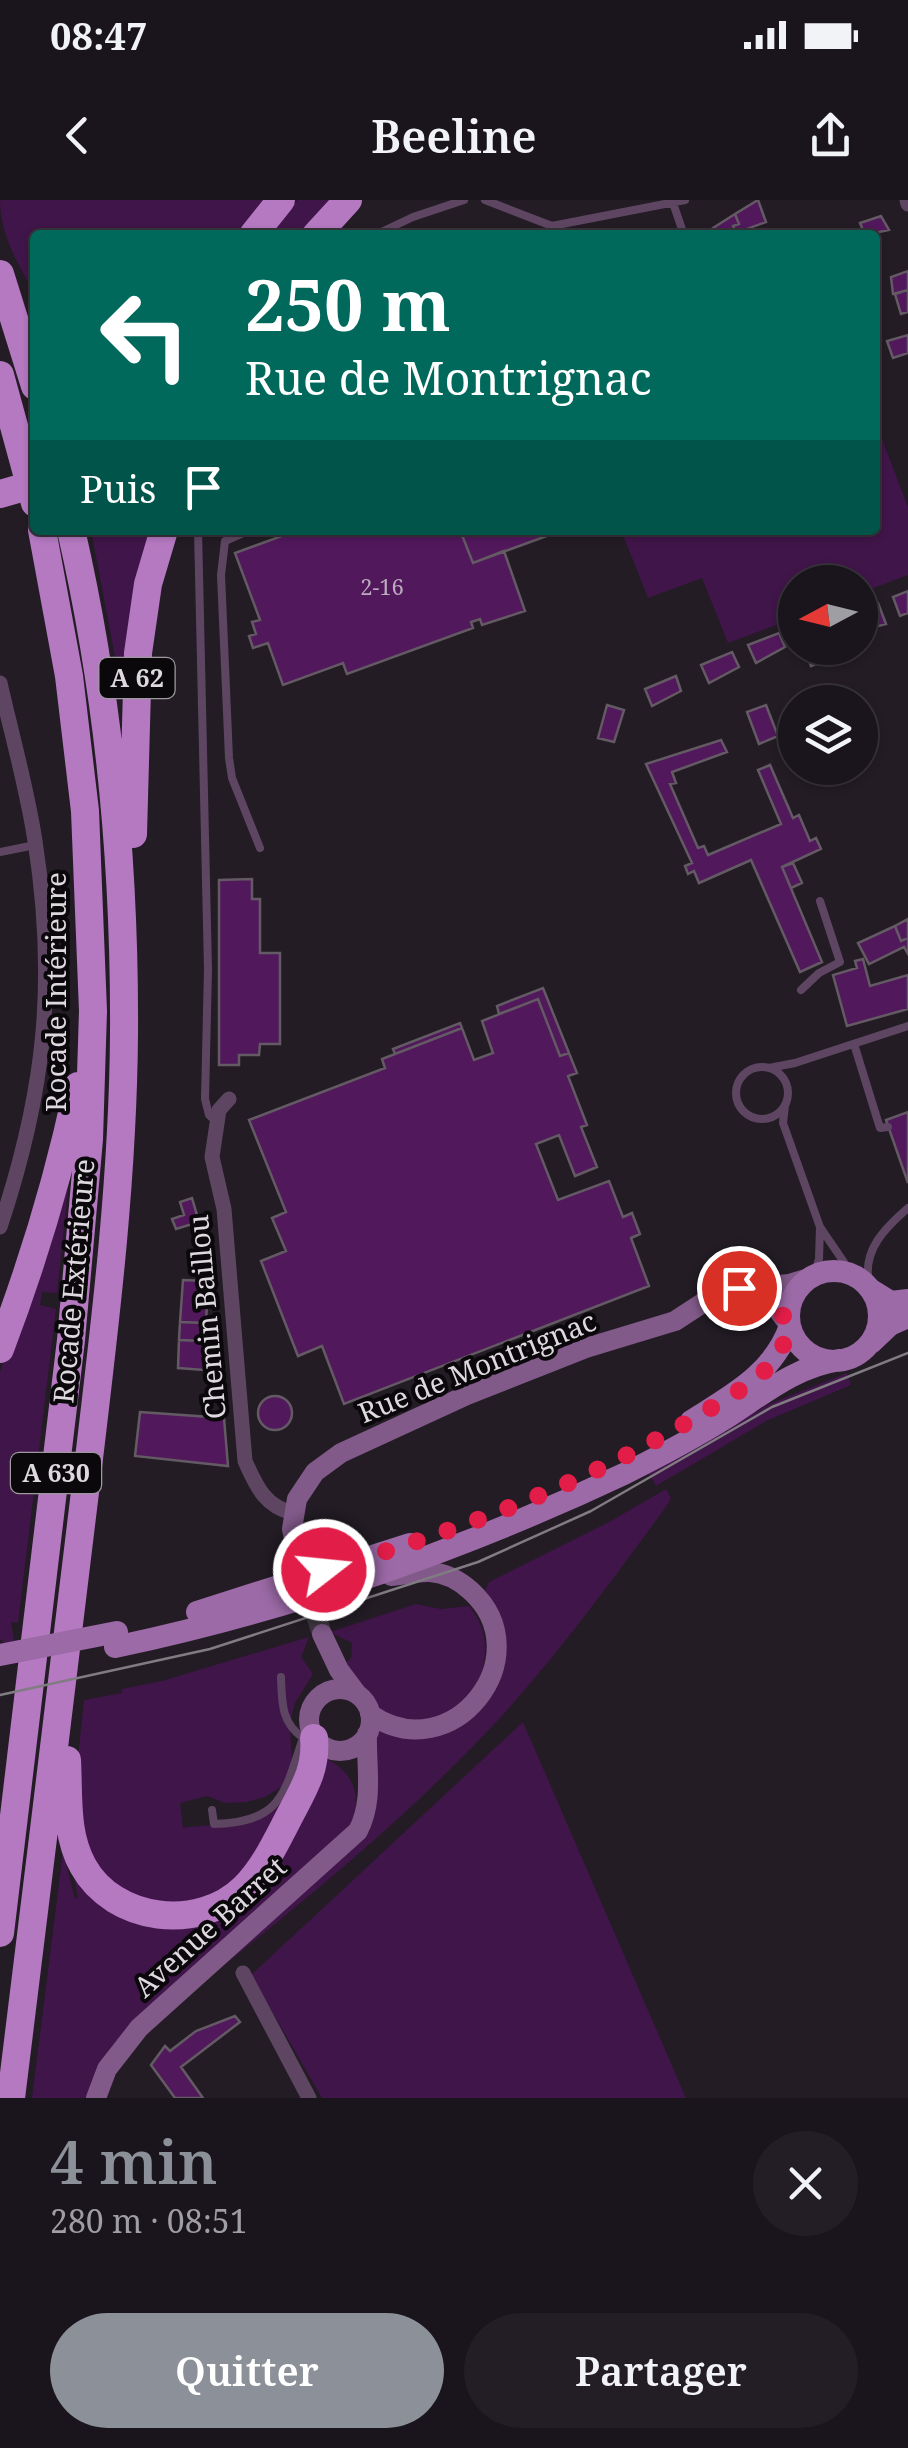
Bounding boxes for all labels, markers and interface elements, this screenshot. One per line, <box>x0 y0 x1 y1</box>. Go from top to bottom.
text: 08:47 <box>50 9 147 61</box>
text: Beeline <box>371 105 537 166</box>
icon: back <box>50 108 105 163</box>
icon: share <box>803 108 858 163</box>
text: 250 m <box>245 256 451 352</box>
icon: left <box>80 270 210 400</box>
text: Rue de Montrignac <box>245 347 652 408</box>
icon: arrive <box>176 460 231 515</box>
text: Puis <box>80 462 156 514</box>
north arrow <box>778 565 878 665</box>
map controls <box>778 565 878 785</box>
house number: 2-16 <box>360 571 404 601</box>
road number: A 62 <box>100 658 174 698</box>
button: layers <box>778 685 878 785</box>
street label: Rocade Intérieure <box>36 872 74 1112</box>
street label: Rocade Extérieure <box>43 1157 103 1405</box>
street label: Chemin Baillou <box>178 1213 234 1421</box>
pin <box>697 1246 782 1331</box>
icon: arrive <box>712 1261 767 1316</box>
street label: Rue de Montrignac <box>352 1301 601 1431</box>
road number: A 630 <box>11 1453 101 1493</box>
position arrow <box>272 1518 376 1622</box>
street label: Avenue Barret <box>125 1848 294 2005</box>
text: 4 min <box>50 2120 218 2202</box>
button: close <box>753 2131 858 2236</box>
text: 280 m · 08:51 <box>50 2199 248 2242</box>
button: Quitter <box>50 2313 444 2428</box>
button: Partager <box>464 2313 858 2428</box>

